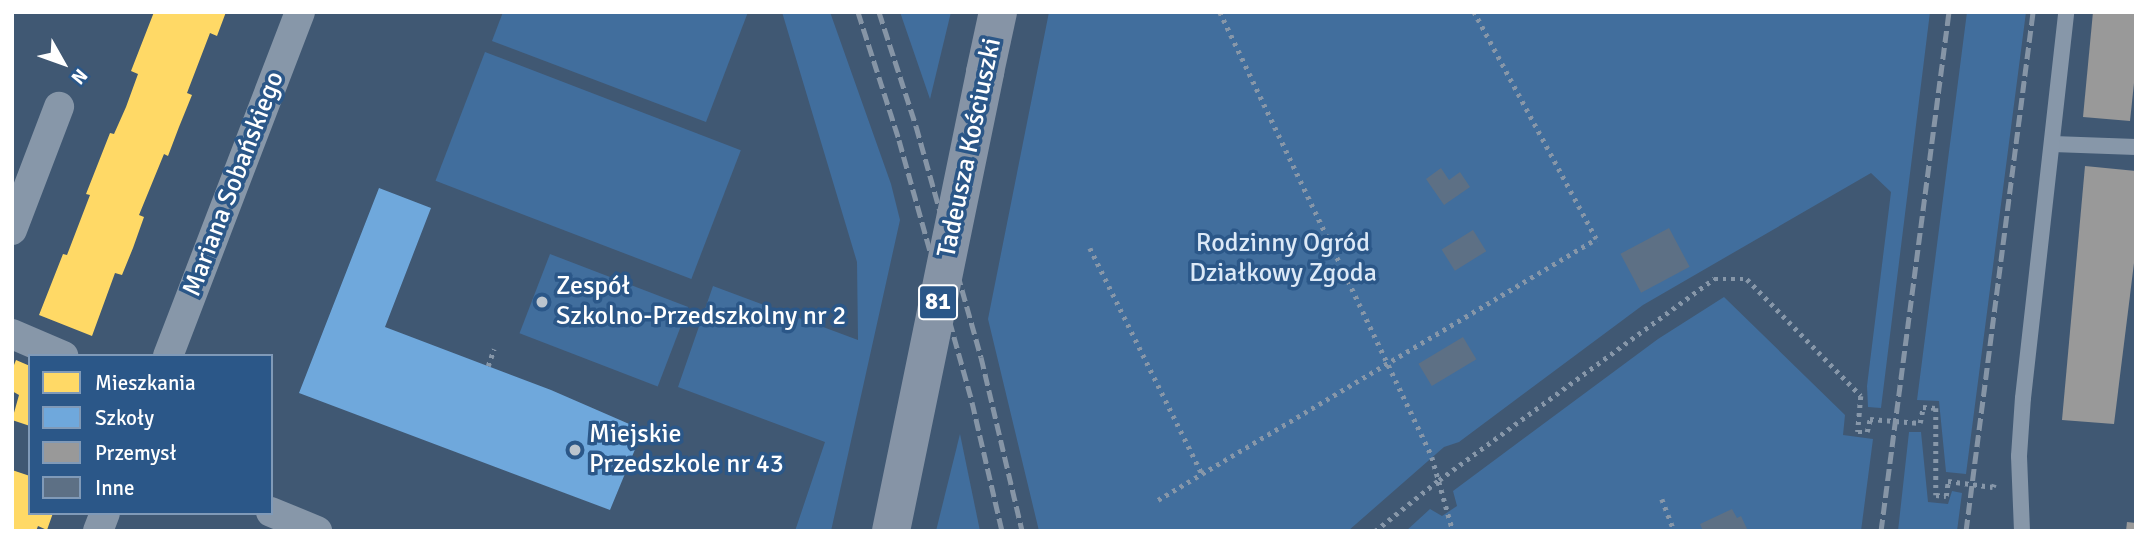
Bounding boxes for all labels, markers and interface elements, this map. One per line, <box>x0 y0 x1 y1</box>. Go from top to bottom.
north arrow <box>28 28 98 98</box>
street label: Tadeusza Kościuszki <box>932 35 1008 261</box>
text: N <box>66 64 93 89</box>
street label: Mariana Sobańskiego <box>177 67 291 301</box>
park label: Rodzinny Ogród Działkowy Zgoda <box>1189 228 1377 290</box>
place label: Zespół Szkolno-Przedszkolny nr 2 <box>556 271 846 332</box>
road number: 81 <box>917 282 959 323</box>
marker: Zespół Szkolno-Przedszkolny nr 2 <box>534 294 550 310</box>
legend <box>28 354 273 515</box>
text: Mieszkania <box>95 370 196 396</box>
text: Szkoły <box>95 405 154 431</box>
place label: Miejskie Przedszkole nr 43 <box>589 419 784 480</box>
text: Przemysł <box>95 440 176 466</box>
marker: Miejskie Przedszkole nr 43 <box>567 442 583 458</box>
text: Inne <box>95 475 135 501</box>

